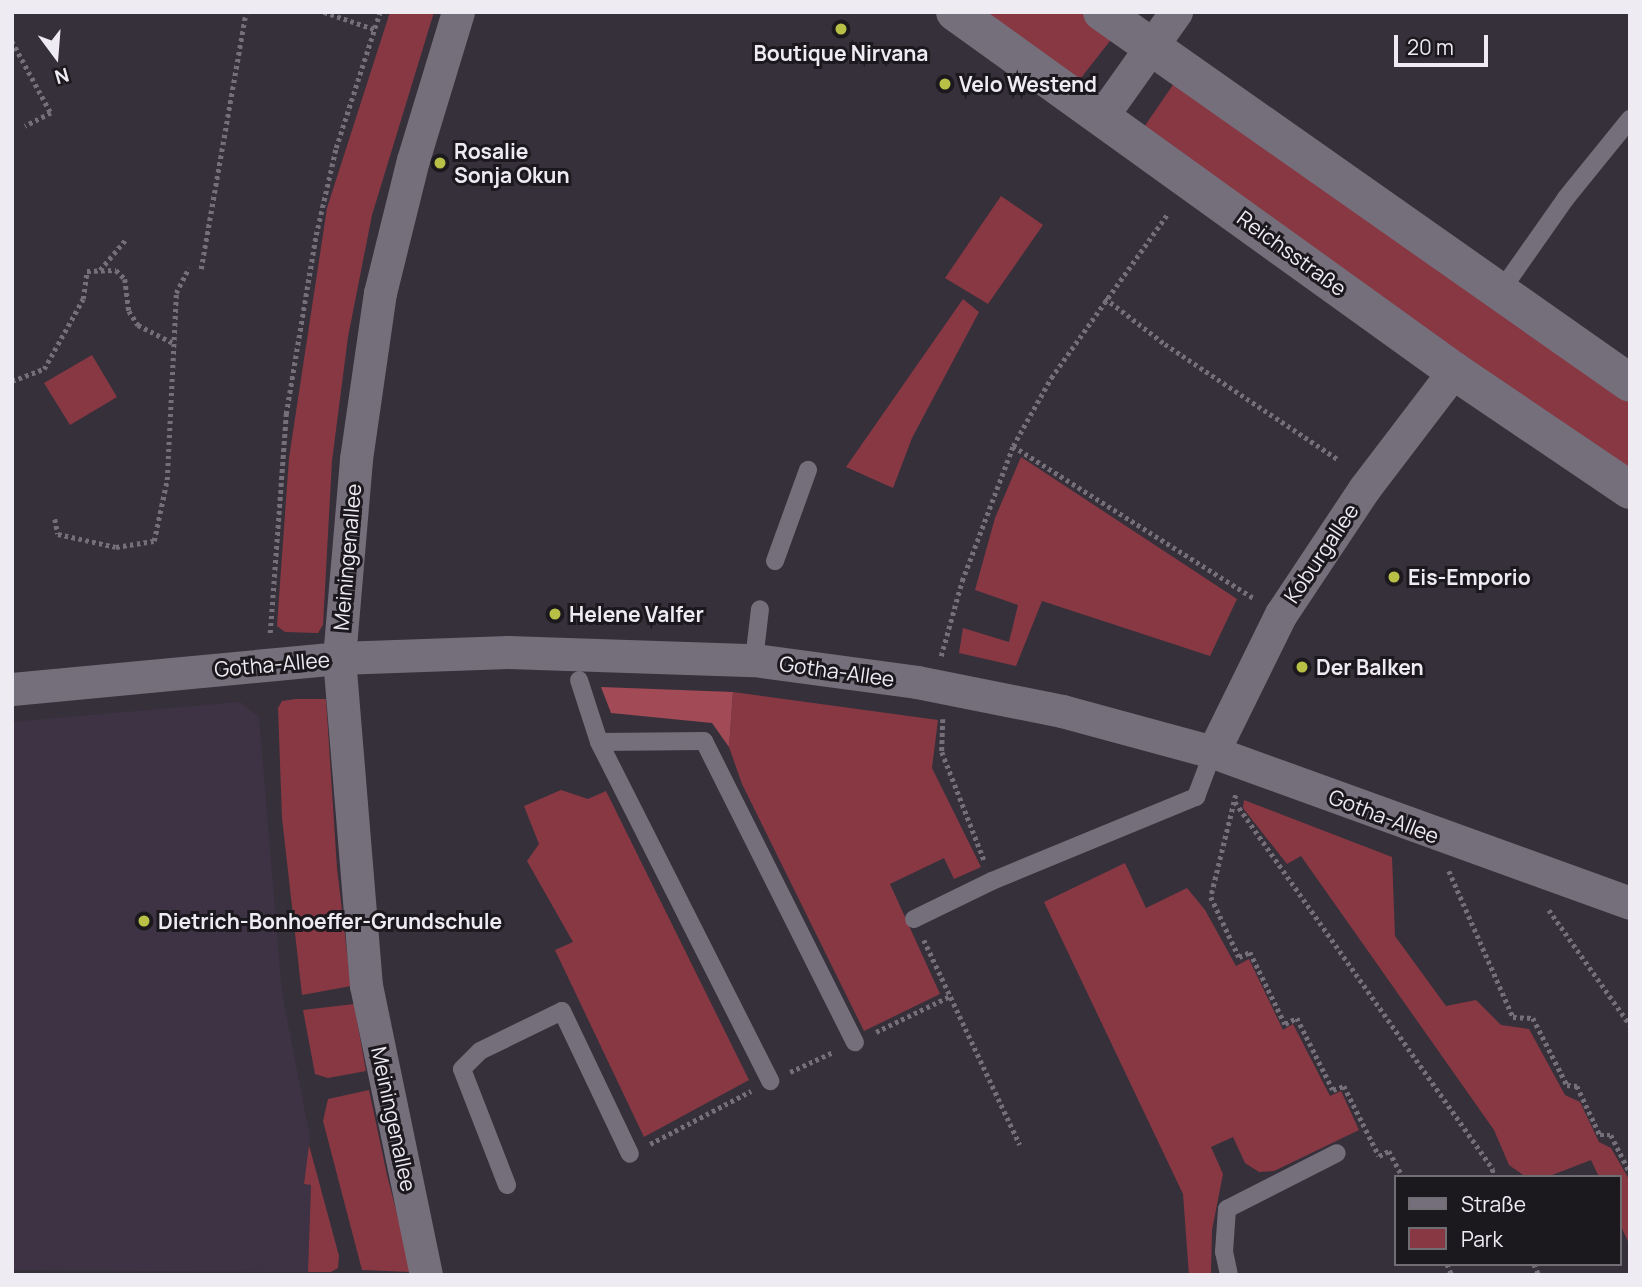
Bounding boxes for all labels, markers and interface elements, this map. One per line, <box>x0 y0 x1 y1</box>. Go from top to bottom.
north arrow <box>21 21 91 91</box>
marker: Boutique Nirvana <box>833 21 849 37</box>
scale bar <box>1397 21 1492 65</box>
text: 20 m <box>1407 33 1454 61</box>
place label: Boutique Nirvana <box>754 40 928 66</box>
text: N <box>52 62 72 91</box>
place label: Velo Westend <box>959 71 1097 97</box>
marker: Velo Westend <box>937 76 953 92</box>
place label: Rosalie Sonja Okun <box>454 138 570 188</box>
marker: Rosalie Sonja Okun <box>432 155 448 171</box>
street label: Reichsstraße <box>1233 205 1351 301</box>
street label: Meiningenallee <box>328 482 366 632</box>
street label: Koburgallee <box>1279 498 1363 608</box>
place label: Eis-Emporio <box>1408 564 1531 590</box>
marker: Eis-Emporio <box>1386 569 1402 585</box>
place label: Helene Valfer <box>569 601 704 627</box>
marker: Helene Valfer <box>547 606 563 622</box>
street label: Gotha-Allee <box>213 646 331 682</box>
street label: Gotha-Allee <box>778 650 896 692</box>
place label: Der Balken <box>1316 654 1424 680</box>
marker: Der Balken <box>1294 659 1310 675</box>
street label: Gotha-Allee <box>1325 783 1443 849</box>
place label: Dietrich-Bonhoeffer-Grundschule <box>158 908 502 934</box>
marker: Dietrich-Bonhoeffer-Grundschule <box>136 913 152 929</box>
street label: Meiningenallee <box>366 1044 422 1194</box>
legend <box>1394 1175 1621 1266</box>
text: Straße <box>1461 1190 1526 1218</box>
text: Park <box>1461 1225 1503 1253</box>

